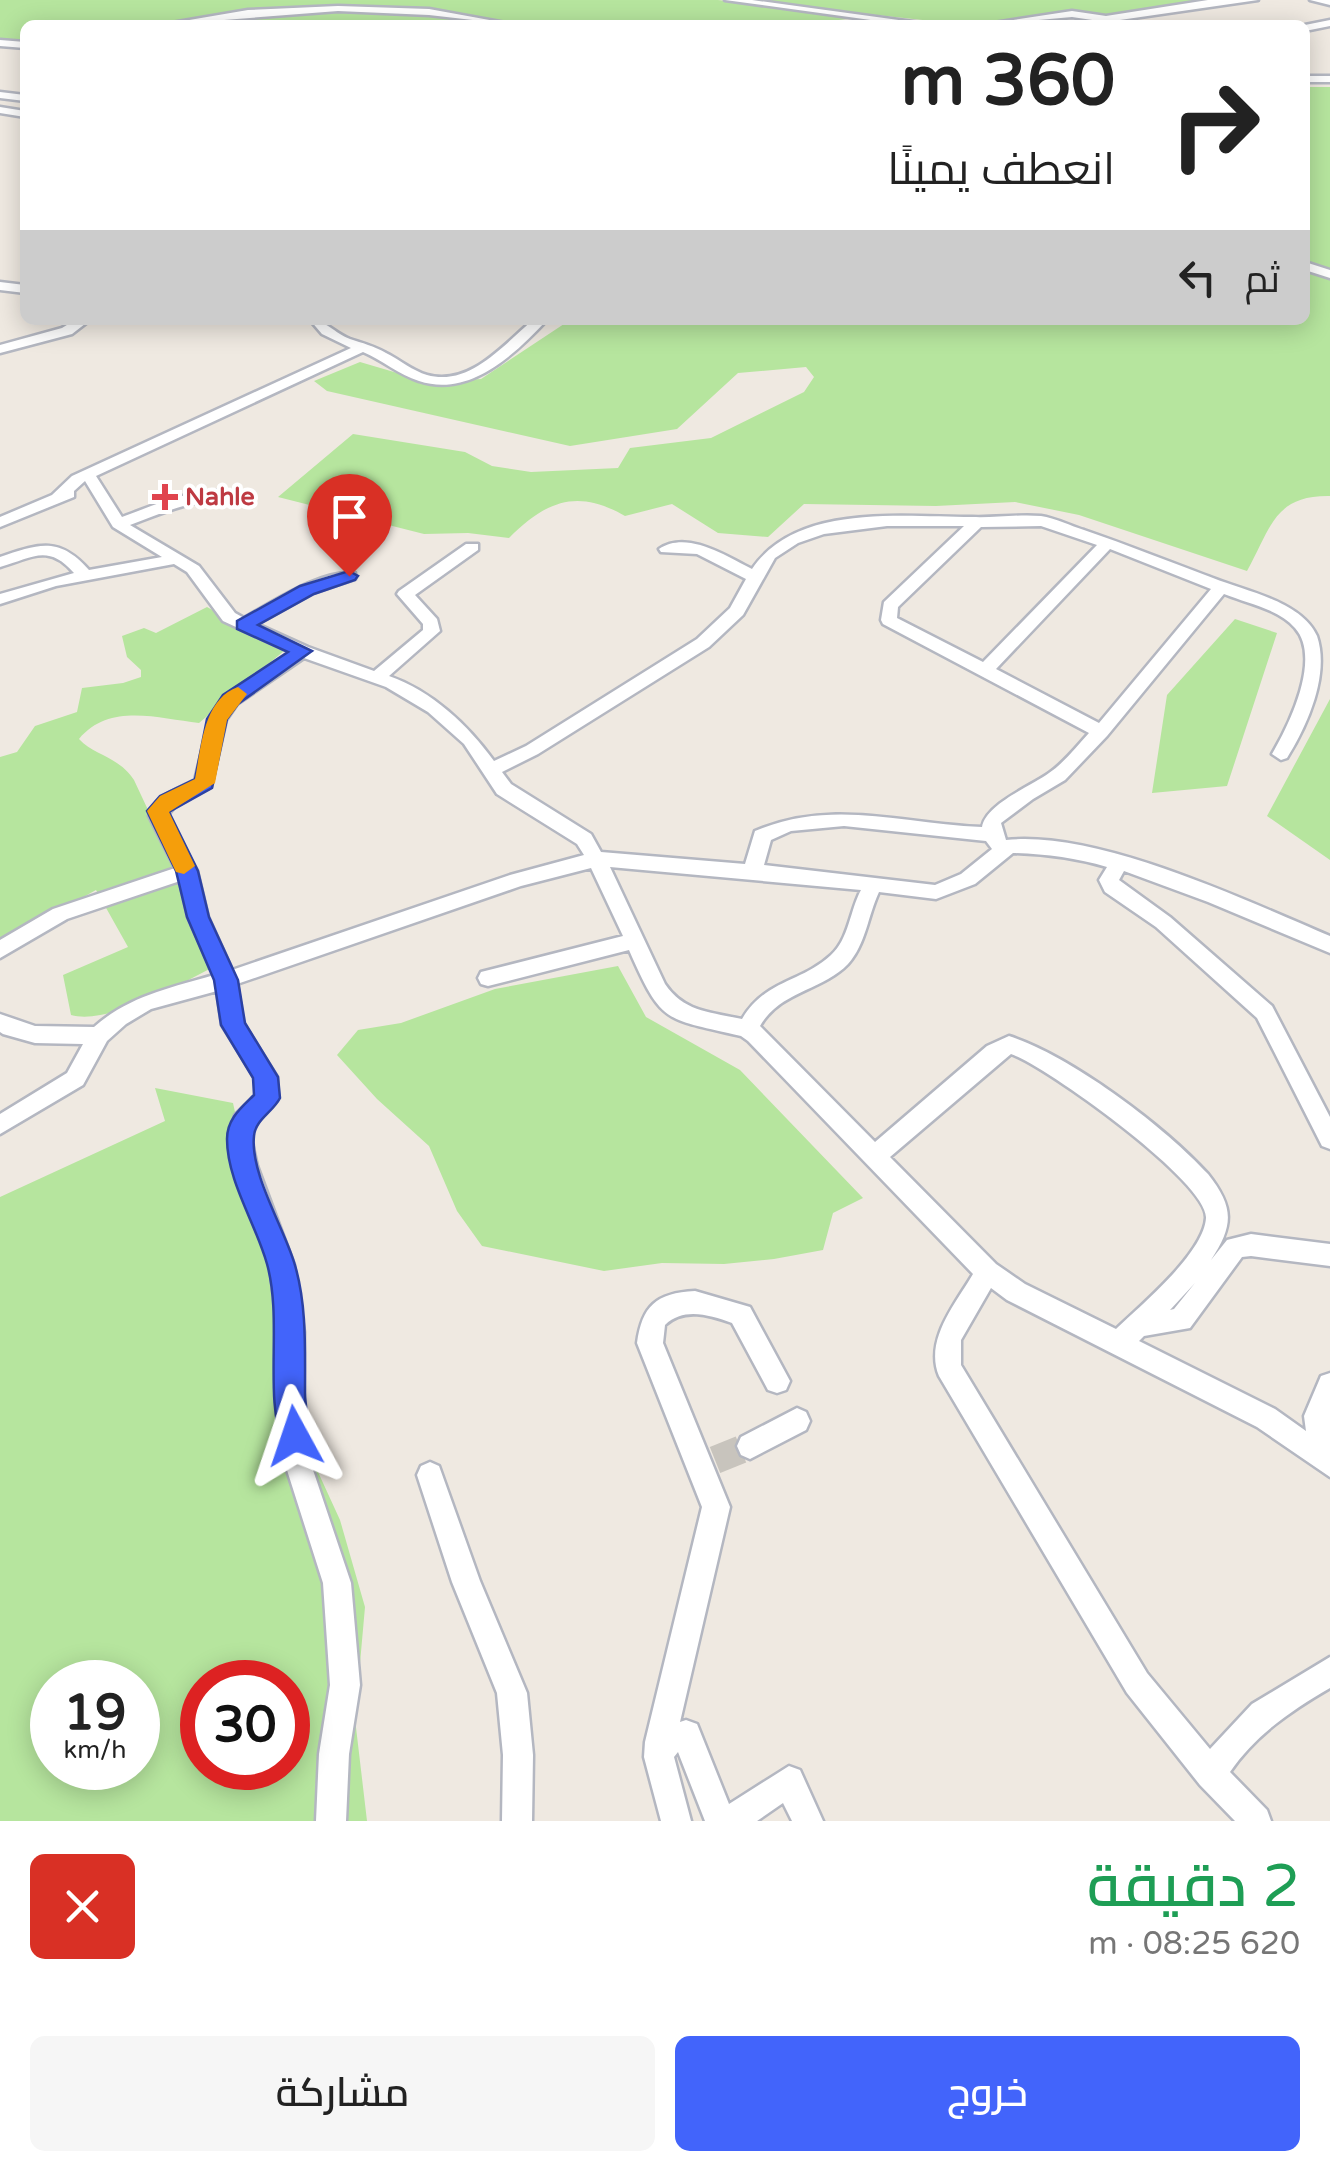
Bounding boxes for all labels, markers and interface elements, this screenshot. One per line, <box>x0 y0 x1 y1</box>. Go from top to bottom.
text: 360 m <box>901 40 1115 124</box>
icon: right <box>1150 60 1280 190</box>
text: انعطف يمينًا <box>887 143 1115 197</box>
icon: left <box>1170 250 1225 305</box>
text: ثم <box>1245 257 1280 303</box>
pin <box>307 474 392 577</box>
place label: Nahle <box>185 482 255 512</box>
marker: Nahle <box>154 486 176 508</box>
icon: arrive <box>322 489 377 544</box>
position arrow <box>243 1384 347 1488</box>
speed limit sign: 30 <box>180 1660 310 1790</box>
text: 19 <box>64 1683 126 1743</box>
text: km/h <box>64 1735 126 1765</box>
text: 2 دقيقة <box>1087 1851 1300 1923</box>
button: close <box>30 1854 135 1959</box>
text: 620 m · 08:25 <box>1088 1925 1300 1963</box>
button: مشاركة <box>30 2036 655 2151</box>
button: خروج <box>675 2036 1300 2151</box>

